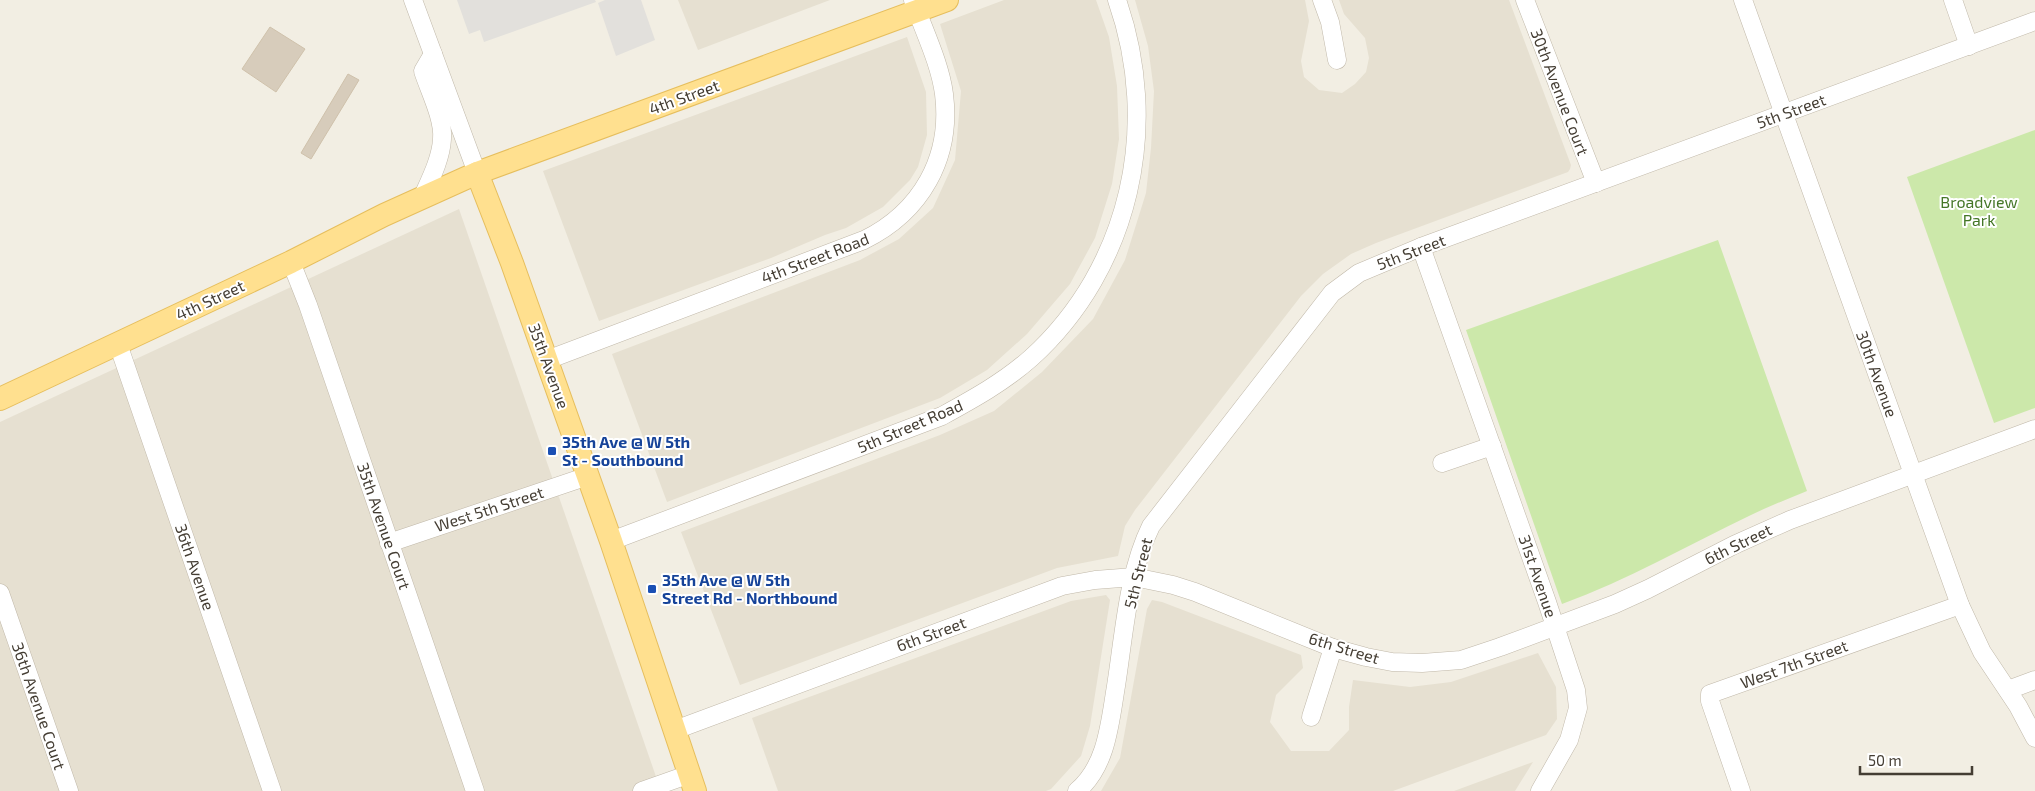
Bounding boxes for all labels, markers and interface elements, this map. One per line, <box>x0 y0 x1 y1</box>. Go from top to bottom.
street label: 30th Avenue Court <box>1528 26 1593 158</box>
street label: 4th Street <box>646 75 722 118</box>
street label: 5th Street <box>1754 89 1828 132</box>
park label: Broadview Park <box>1940 192 2018 229</box>
street label: 4th Street Road <box>758 228 871 287</box>
street label: 5th Street <box>1374 230 1448 273</box>
street label: 4th Street <box>173 275 247 324</box>
street label: 35th Avenue <box>525 320 574 411</box>
street label: 30th Avenue <box>1853 328 1902 420</box>
street label: 5th Street Road <box>854 395 965 456</box>
place label: 35th Ave @ W 5th St - Southbound <box>562 432 690 469</box>
marker: 35th Ave @ W 5th St - Southbound <box>546 445 558 457</box>
street label: 35th Avenue Court <box>354 460 415 592</box>
street label: West 5th Street <box>432 482 546 535</box>
street label: 6th Street <box>1701 519 1775 568</box>
street label: 36th Avenue <box>172 521 219 613</box>
street label: 31st Avenue <box>1515 532 1562 620</box>
street label: 5th Street <box>1120 536 1155 610</box>
place label: 35th Ave @ W 5th Street Rd - Northbound <box>662 570 838 607</box>
marker: 35th Ave @ W 5th Street Rd - Northbound <box>646 583 658 595</box>
street label: 6th Street <box>893 612 968 655</box>
street label: 6th Street <box>1307 628 1382 667</box>
street label: West 7th Street <box>1738 635 1850 692</box>
street label: 36th Avenue Court <box>9 640 70 772</box>
scale bar <box>1860 744 1972 776</box>
text: 50 m <box>1868 751 1902 769</box>

